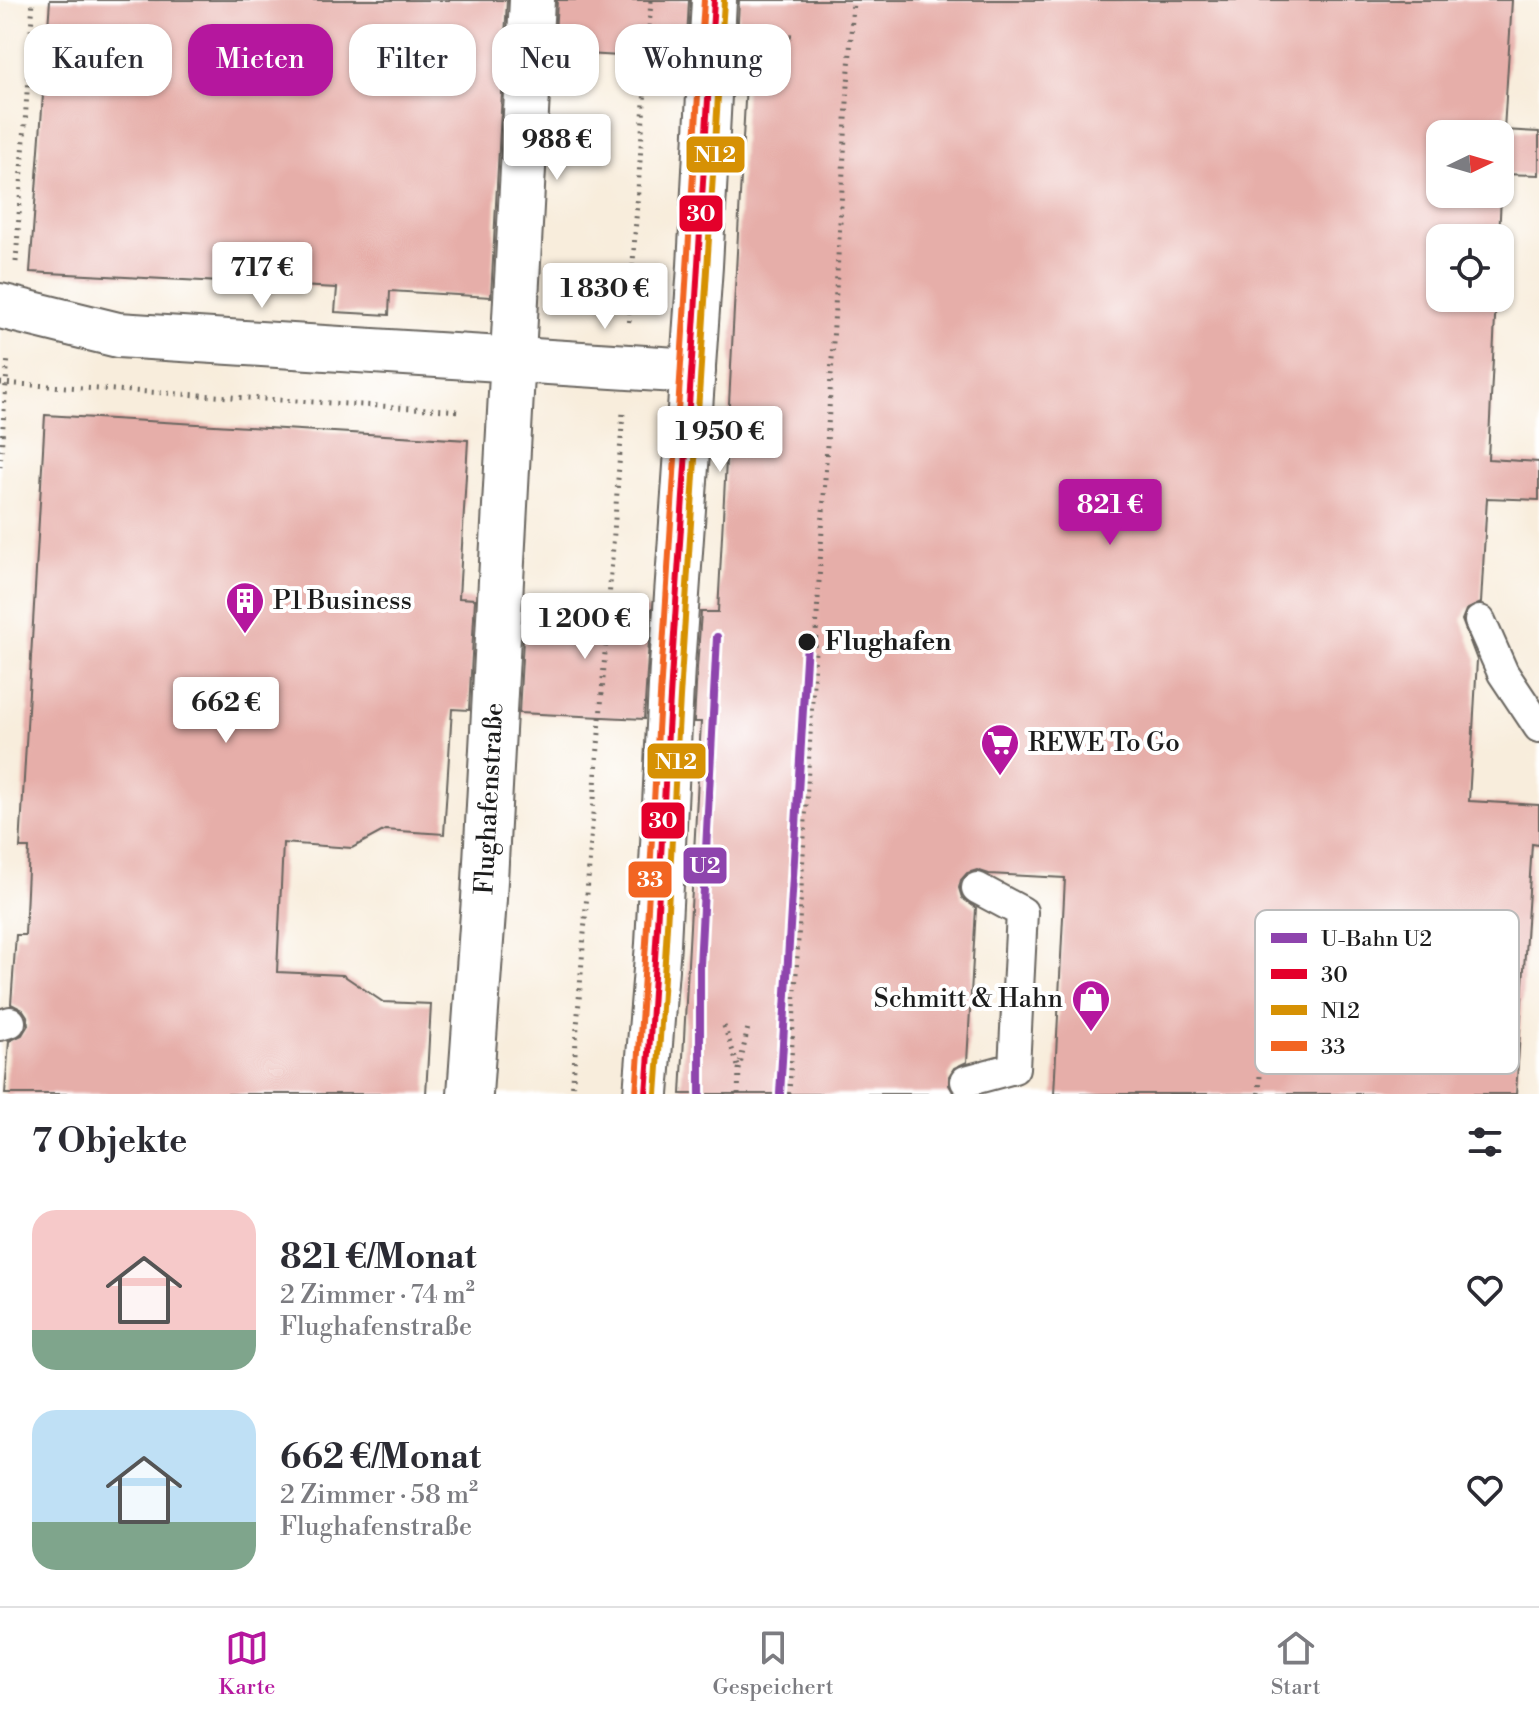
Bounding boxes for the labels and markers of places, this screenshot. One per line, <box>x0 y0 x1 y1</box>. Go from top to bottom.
pin: 988 € <box>501 114 613 182</box>
pin: 717 € <box>206 242 318 310</box>
pin: 1 830 € <box>531 263 679 331</box>
pin: 1 950 € <box>646 406 794 474</box>
pin: 821 € <box>1054 479 1166 547</box>
building icon: P1 Business <box>224 580 266 635</box>
place label: P1 Business <box>273 585 412 617</box>
pin: 1 200 € <box>511 593 659 661</box>
place label: Flughafen <box>825 626 951 658</box>
marker: Flughafen <box>796 631 818 653</box>
pin: 662 € <box>170 677 282 745</box>
supermarket icon: REWE To Go <box>979 722 1021 777</box>
place label: REWE To Go <box>1028 727 1180 759</box>
shop icon: Schmitt & Hahn <box>1070 978 1112 1033</box>
place label: Schmitt & Hahn <box>874 983 1063 1015</box>

